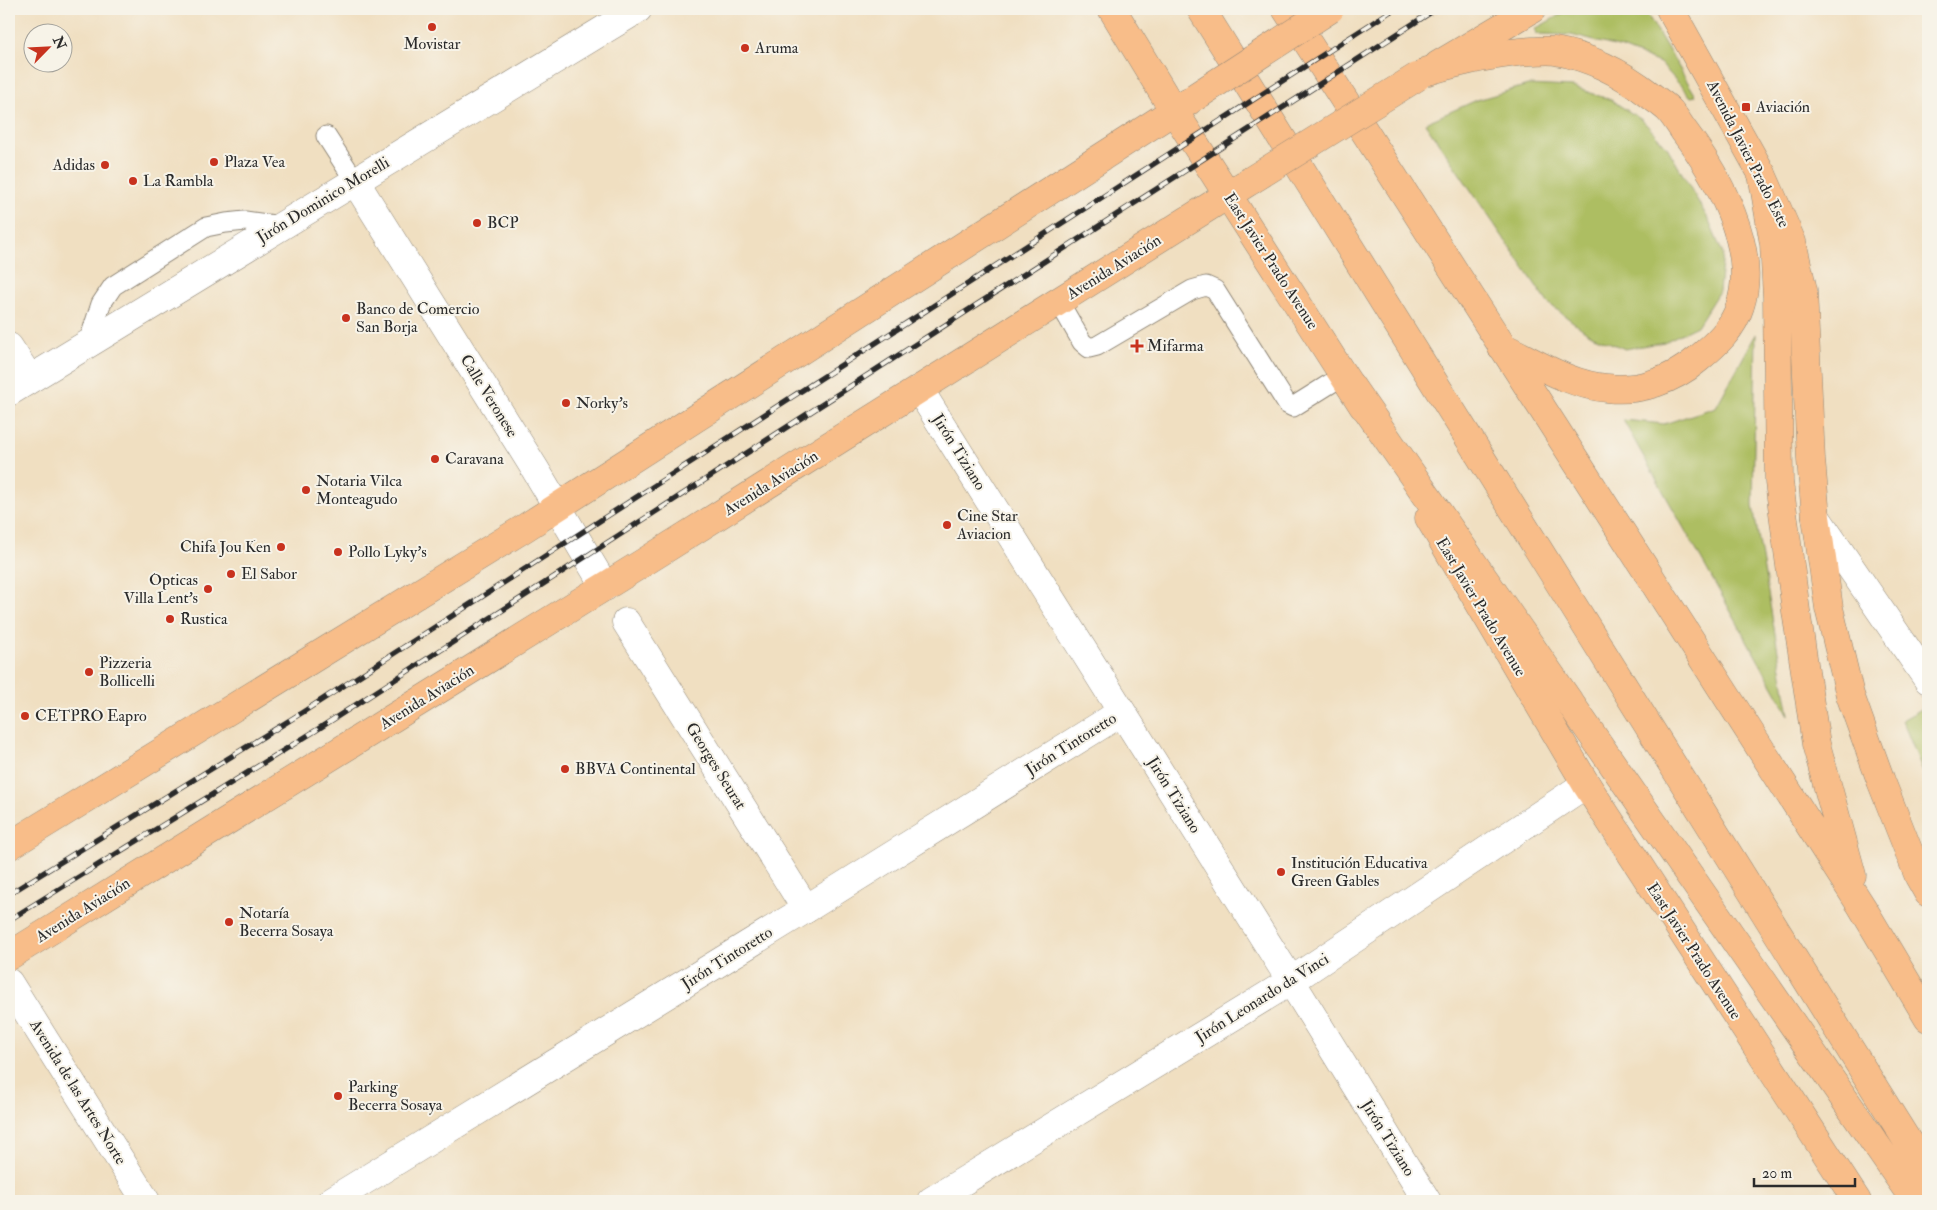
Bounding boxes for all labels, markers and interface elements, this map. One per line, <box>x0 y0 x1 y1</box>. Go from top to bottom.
marker: Movistar <box>426 21 438 33</box>
north arrow <box>22 22 72 72</box>
text: N <box>49 33 70 53</box>
place label: Movistar <box>403 34 461 54</box>
place label: Aruma <box>754 38 799 58</box>
marker: Aruma <box>739 42 751 54</box>
street label: Avenida Javier Prado Este <box>1701 76 1794 232</box>
place label: Aviación <box>1755 97 1810 117</box>
marker: Aviación <box>1740 101 1752 113</box>
place label: Plaza Vea <box>224 152 285 172</box>
street label: Jirón Dominico Morelli <box>252 153 393 249</box>
place label: Adidas <box>52 155 95 175</box>
marker: Plaza Vea <box>208 156 220 168</box>
marker: Adidas <box>99 159 111 171</box>
place label: La Rambla <box>143 171 214 191</box>
marker: La Rambla <box>127 175 139 187</box>
street label: East Javier Prado Avenue <box>1219 189 1323 334</box>
place label: BCP <box>487 213 519 233</box>
marker: BCP <box>471 217 483 229</box>
street label: Avenida Aviación <box>1062 230 1165 305</box>
place label: Banco de Comercio San Borja <box>356 299 480 337</box>
marker: Banco de Comercio San Borja <box>340 312 352 324</box>
place label: Mifarma <box>1147 336 1204 356</box>
marker: Mifarma <box>1131 340 1143 352</box>
street label: Calle Veronese <box>456 351 523 441</box>
place label: Norky's <box>576 393 628 413</box>
marker: Norky's <box>560 397 572 409</box>
street label: Jirón Tiziano <box>926 409 990 495</box>
street label: Avenida Aviación <box>719 446 822 521</box>
place label: Caravana <box>445 449 504 469</box>
marker: Caravana <box>429 453 441 465</box>
place label: Notaria Vilca Monteagudo <box>316 471 403 509</box>
marker: Notaria Vilca Monteagudo <box>300 484 312 496</box>
place label: Cine Star Aviacion <box>956 506 1018 544</box>
marker: Cine Star Aviacion <box>941 519 953 531</box>
street label: East Javier Prado Avenue <box>1431 534 1531 681</box>
place label: Chifa Jou Ken <box>180 537 271 558</box>
marker: Chifa Jou Ken <box>275 541 287 553</box>
place label: Pollo Lyky's <box>348 542 427 562</box>
marker: Pollo Lyky's <box>332 546 344 558</box>
place label: El Sabor <box>241 564 297 584</box>
marker: El Sabor <box>225 568 237 580</box>
place label: Opticas Villa Lent's <box>123 570 198 608</box>
marker: Opticas Villa Lent's <box>202 583 214 595</box>
place label: Rustica <box>180 609 228 629</box>
marker: Rustica <box>164 613 176 625</box>
place label: Pizzeria Bollicelli <box>99 653 155 691</box>
street label: Avenida Aviación <box>375 660 478 735</box>
marker: Pizzeria Bollicelli <box>83 666 95 678</box>
place label: CETPRO Eapro <box>35 706 147 727</box>
street label: Jirón Tintoretto <box>1021 708 1121 781</box>
marker: CETPRO Eapro <box>19 710 31 722</box>
street label: Georges Seurat <box>681 719 751 813</box>
street label: Jirón Tiziano <box>1141 752 1205 838</box>
place label: BBVA Continental <box>575 759 696 779</box>
marker: BBVA Continental <box>559 763 571 775</box>
place label: Institución Educativa Green Gables <box>1291 853 1428 891</box>
marker: Institución Educativa Green Gables <box>1275 866 1287 878</box>
street label: Avenida Aviación <box>31 873 134 948</box>
street label: East Javier Prado Avenue <box>1642 879 1746 1024</box>
place label: Notaría Becerra Sosaya <box>239 903 334 941</box>
marker: Notaría Becerra Sosaya <box>223 916 235 928</box>
street label: Jirón Tintoretto <box>677 922 777 995</box>
street label: Jirón Leonardo da Vinci <box>1191 949 1333 1049</box>
street label: Avenida de las Artes Norte <box>25 1015 131 1168</box>
place label: Parking Becerra Sosaya <box>348 1077 443 1115</box>
marker: Parking Becerra Sosaya <box>332 1090 344 1102</box>
street label: Jirón Tiziano <box>1355 1095 1419 1181</box>
scale bar <box>1754 1155 1856 1187</box>
text: 20 m <box>1762 1164 1792 1183</box>

